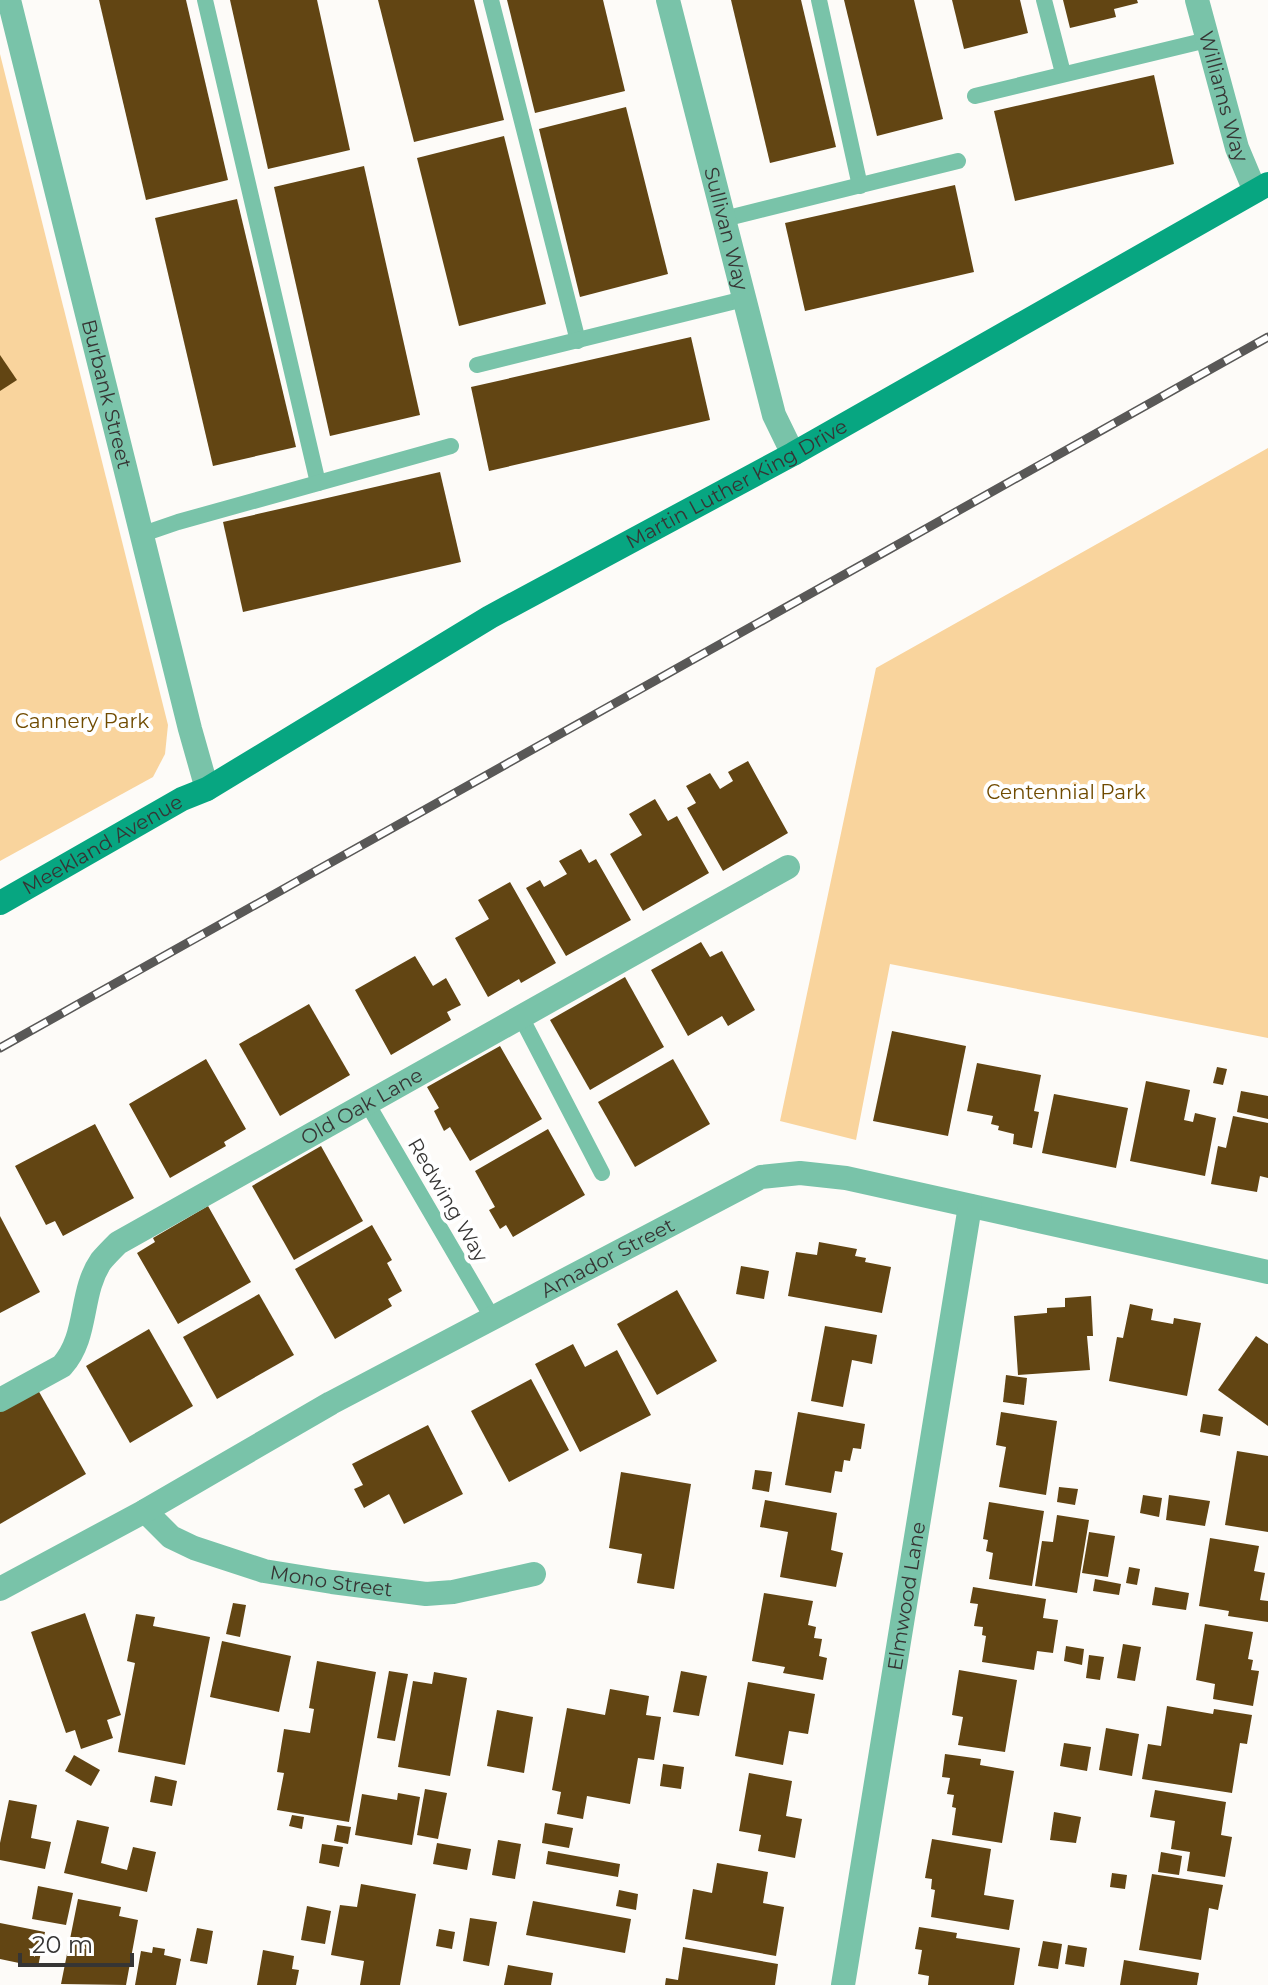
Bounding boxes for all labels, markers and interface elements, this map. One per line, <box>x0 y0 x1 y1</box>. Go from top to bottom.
street label: Williams Way <box>1194 28 1254 166</box>
street label: Sullivan Way <box>699 164 754 293</box>
street label: Burbank Street <box>77 317 137 471</box>
street label: Martin Luther King Drive <box>622 414 851 554</box>
park label: Cannery Park <box>15 709 149 733</box>
park label: Centennial Park <box>986 780 1146 804</box>
street label: Meekland Avenue <box>18 789 187 900</box>
street label: Old Oak Lane <box>296 1063 427 1150</box>
street label: Redwing Way <box>403 1134 493 1266</box>
street label: Amador Street <box>537 1213 678 1303</box>
street label: Elmwood Lane <box>882 1520 930 1672</box>
street label: Mono Street <box>268 1560 394 1602</box>
scale bar <box>20 1917 132 1967</box>
text: 20 m <box>32 1930 93 1959</box>

